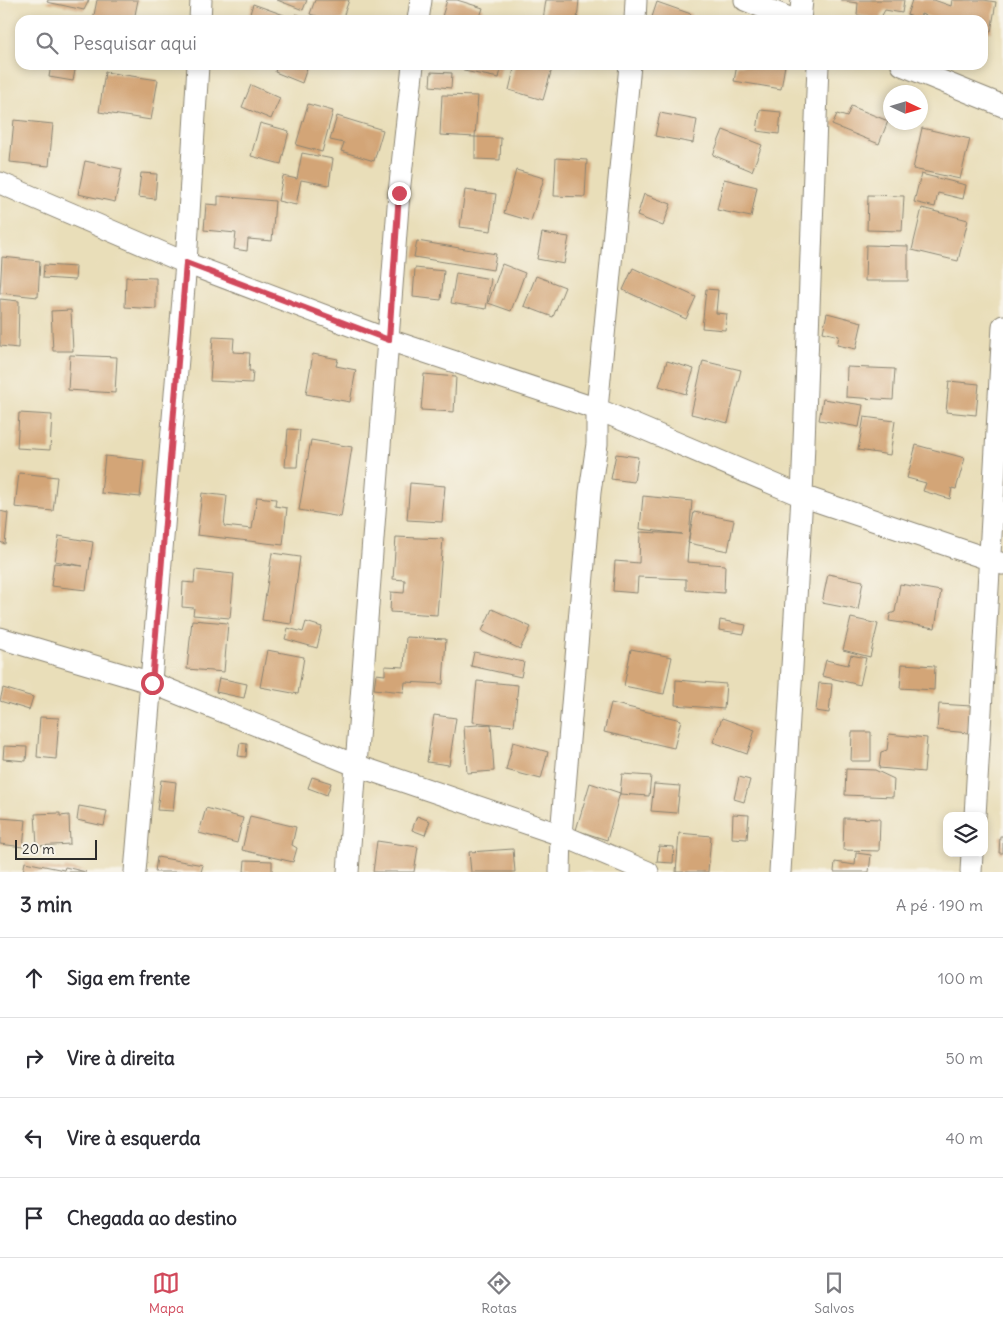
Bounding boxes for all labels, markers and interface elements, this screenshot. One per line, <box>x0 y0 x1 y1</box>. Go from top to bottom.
search box <box>15 15 988 70</box>
icon: search <box>33 29 61 57</box>
text: Pesquisar aqui <box>73 31 197 55</box>
north arrow <box>883 85 928 130</box>
route end <box>388 182 411 205</box>
route start <box>141 672 164 695</box>
map controls <box>943 812 988 857</box>
button: layers <box>943 812 988 857</box>
scale bar <box>15 837 98 860</box>
text: 20 m <box>22 840 55 858</box>
text: 3 min <box>20 891 72 918</box>
text: A pé · 190 m <box>896 895 983 915</box>
icon: ahead <box>20 964 48 992</box>
text: Siga em frente <box>67 966 190 990</box>
text: 100 m <box>938 968 983 988</box>
icon: right <box>20 1044 48 1072</box>
text: Vire à direita <box>67 1046 175 1070</box>
text: 50 m <box>945 1048 983 1068</box>
icon: left <box>20 1124 48 1152</box>
text: Vire à esquerda <box>67 1126 201 1150</box>
text: 40 m <box>945 1128 983 1148</box>
icon: arrive <box>20 1204 48 1232</box>
text: Chegada ao destino <box>67 1206 237 1230</box>
tab: Mapa <box>149 1269 184 1317</box>
tab: Rotas <box>481 1269 517 1317</box>
tab: Salvos <box>814 1269 854 1317</box>

